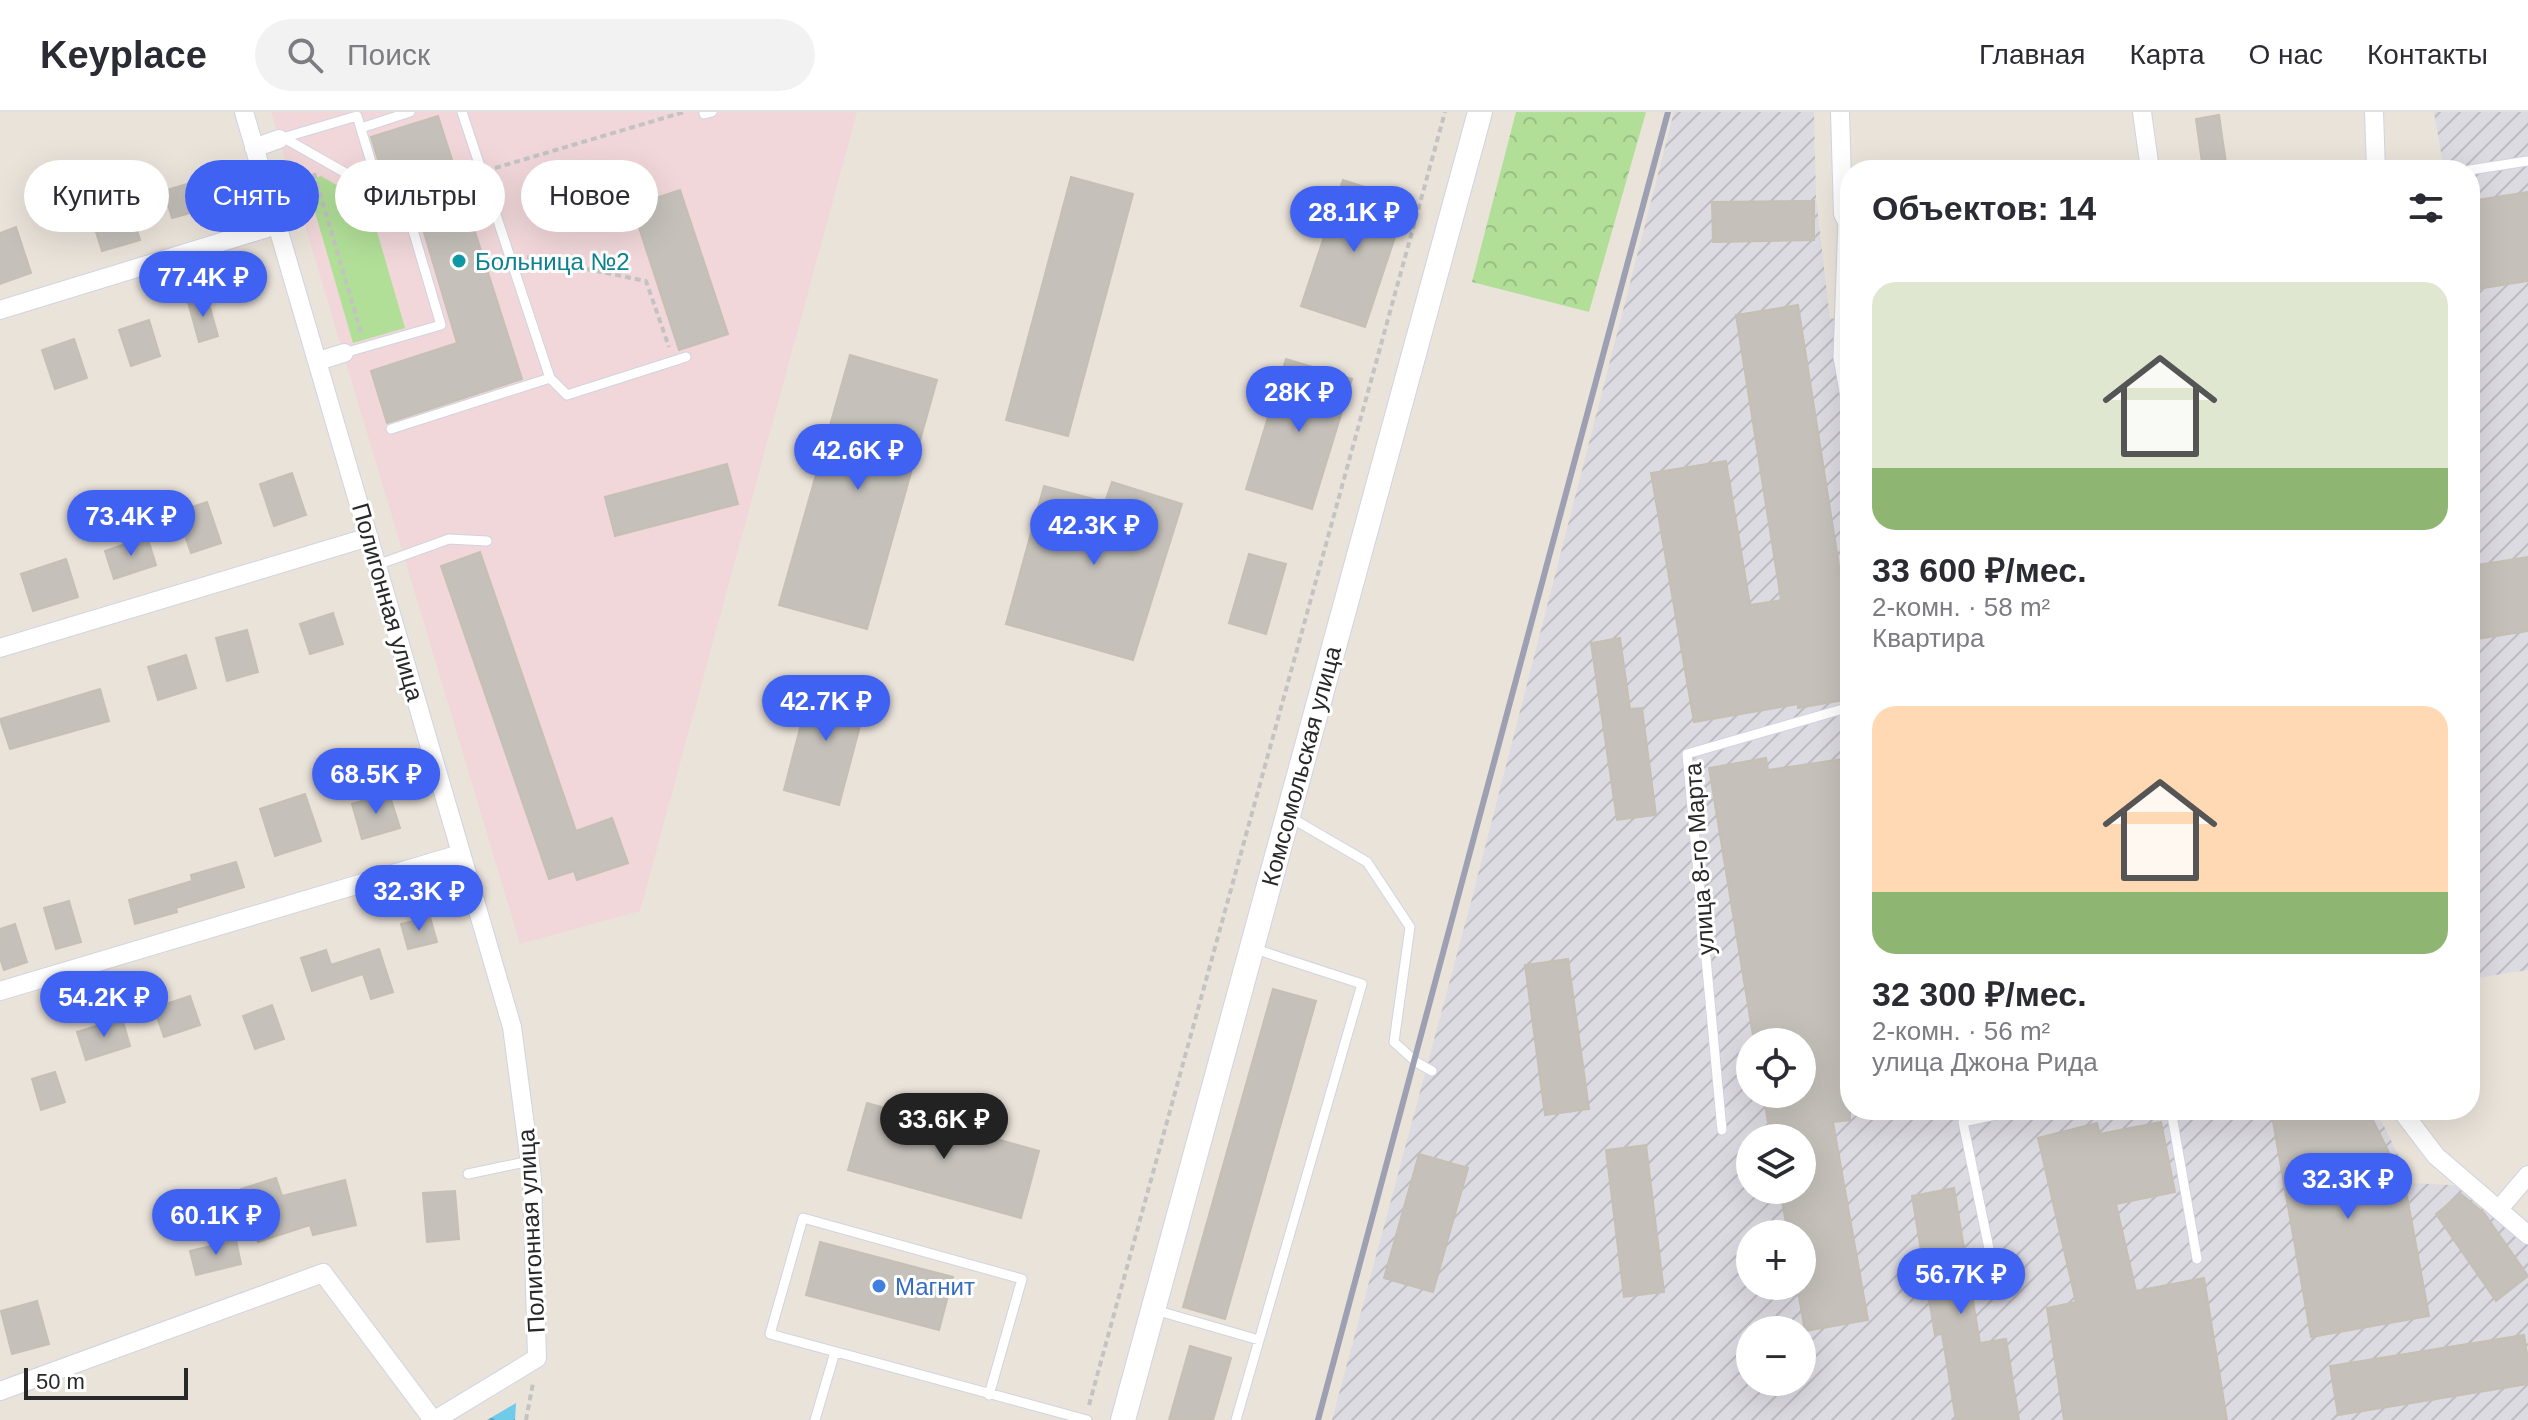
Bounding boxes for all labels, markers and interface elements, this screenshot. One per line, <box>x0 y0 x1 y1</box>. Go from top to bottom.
search box <box>255 19 815 91</box>
icon: search <box>283 33 327 77</box>
text: Keyplace <box>40 34 207 76</box>
text: Поиск <box>347 38 430 71</box>
text: Главная <box>1979 39 2086 70</box>
text: Карта <box>2130 39 2204 70</box>
text: О нас <box>2248 39 2323 70</box>
text: Контакты <box>2367 39 2488 70</box>
chip: Купить <box>24 160 169 232</box>
chip: Снять <box>185 160 319 232</box>
chip: Фильтры <box>335 160 505 232</box>
chip: Новое <box>521 160 658 232</box>
pin: 28.1K ₽ <box>1280 186 1428 254</box>
icon: filters <box>2404 186 2448 230</box>
text: Объектов: 14 <box>1872 189 2096 227</box>
text: 28.1K ₽ <box>1308 197 1400 227</box>
place label: Больница №2 <box>475 248 630 275</box>
pin: 77.4K ₽ <box>129 251 277 319</box>
marker: Больница №2 <box>450 252 468 270</box>
text: 77.4K ₽ <box>157 262 249 292</box>
icon: home <box>2088 334 2232 478</box>
pin: 28K ₽ <box>1243 366 1355 434</box>
text: 28K ₽ <box>1264 377 1334 407</box>
pin: 42.6K ₽ <box>784 424 932 492</box>
text: 42.6K ₽ <box>812 435 904 465</box>
pin: 73.4K ₽ <box>57 490 205 558</box>
pin: 42.3K ₽ <box>1020 499 1168 567</box>
street label: Полигонная улица <box>347 500 429 705</box>
text: 73.4K ₽ <box>85 501 177 531</box>
text: 42.3K ₽ <box>1048 510 1140 540</box>
text: 33 600 ₽/мес. <box>1872 551 2087 589</box>
text: 2-комн. · 58 m² <box>1872 592 2050 622</box>
text: Квартира <box>1872 623 1984 653</box>
street label: Комсомольская улица <box>1256 642 1346 889</box>
pin: 42.7K ₽ <box>752 675 900 743</box>
text: 42.7K ₽ <box>780 686 872 716</box>
pin: 68.5K ₽ <box>302 748 450 816</box>
icon: home <box>2088 758 2232 902</box>
text: 68.5K ₽ <box>330 759 422 789</box>
street label: улица 8-го Марта <box>1679 761 1719 956</box>
pin: 32.3K ₽ <box>345 865 493 933</box>
text: 32.3K ₽ <box>373 876 465 906</box>
pin: 54.2K ₽ <box>30 971 178 1039</box>
text: 32 300 ₽/мес. <box>1872 975 2087 1013</box>
text: 54.2K ₽ <box>58 982 150 1012</box>
text: 2-комн. · 56 m² <box>1872 1016 2050 1046</box>
map controls <box>1736 1028 1816 1396</box>
button: locate <box>1736 1028 1816 1108</box>
text: улица Джона Рида <box>1872 1047 2098 1077</box>
pin: 33.6K ₽ <box>870 1093 1018 1161</box>
text: 33.6K ₽ <box>898 1104 990 1134</box>
button: layers <box>1736 1124 1816 1204</box>
street label: Полигонная улица <box>512 1128 550 1334</box>
pin: 32.3K ₽ <box>2274 1153 2422 1221</box>
text: 32.3K ₽ <box>2302 1164 2394 1194</box>
pin: 60.1K ₽ <box>142 1189 290 1257</box>
text: 60.1K ₽ <box>170 1200 262 1230</box>
button: + <box>1736 1220 1816 1300</box>
pin: 56.7K ₽ <box>1887 1248 2035 1316</box>
text: 56.7K ₽ <box>1915 1259 2007 1289</box>
place label: Магнит <box>895 1273 975 1300</box>
marker: Магнит <box>870 1277 888 1295</box>
button: − <box>1736 1316 1816 1396</box>
scale bar <box>24 1364 188 1400</box>
text: 50 m <box>36 1369 85 1394</box>

